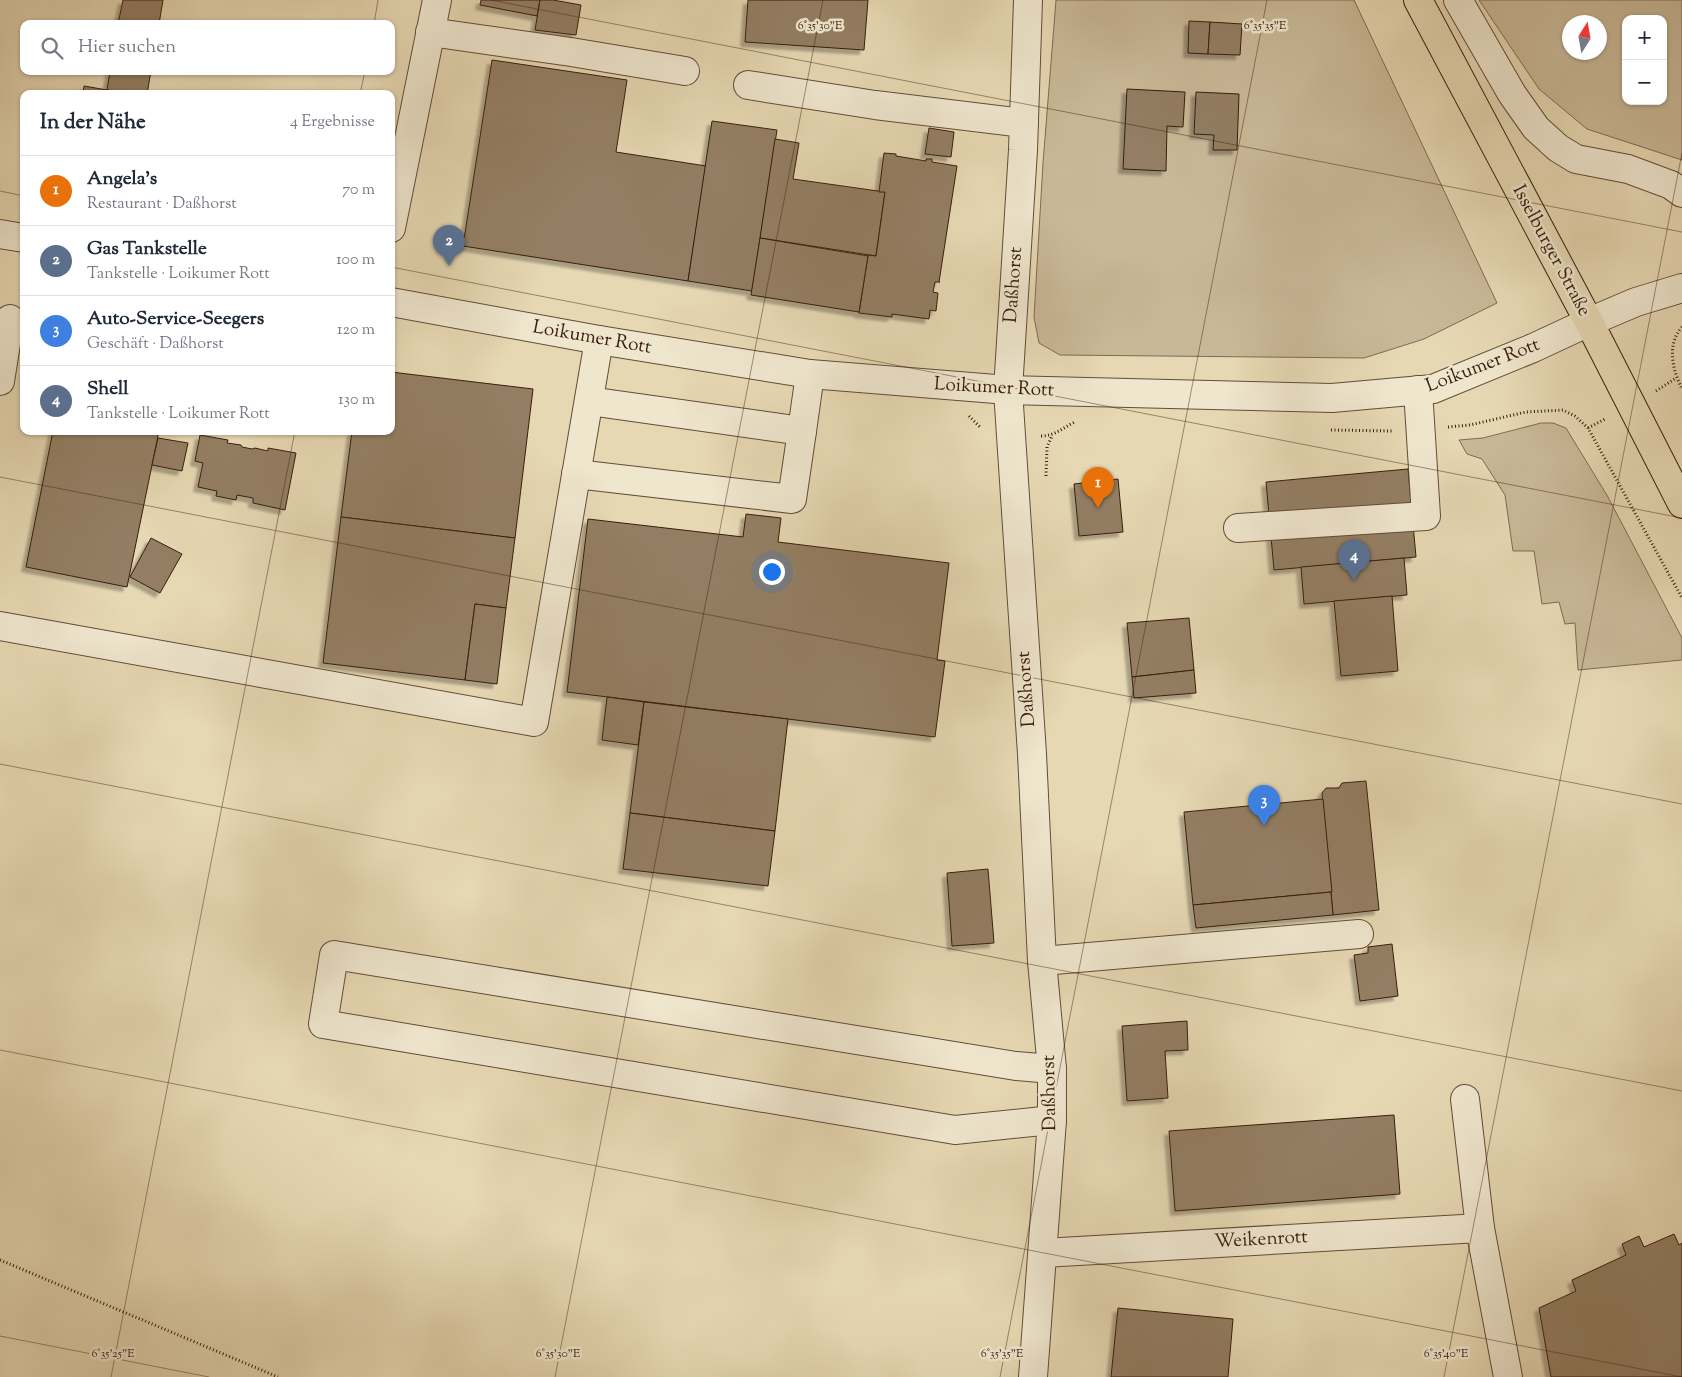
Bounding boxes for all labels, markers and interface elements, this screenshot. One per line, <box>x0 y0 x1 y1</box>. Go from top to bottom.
north arrow <box>1562 15 1607 60</box>
map controls <box>1622 15 1667 105</box>
button: + <box>1622 15 1667 60</box>
text: 6°35'30"E <box>798 17 843 35</box>
text: 6°35'35"E <box>1244 17 1287 35</box>
search box <box>20 20 395 75</box>
icon: search <box>38 34 66 62</box>
text: Hier suchen <box>78 34 176 61</box>
button: − <box>1622 60 1667 105</box>
text: In der Nähe <box>40 108 146 138</box>
text: 4 Ergebnisse <box>290 111 375 134</box>
text: Angela's <box>87 166 157 193</box>
text: 1 <box>53 179 59 202</box>
text: 70 m <box>342 179 375 202</box>
street label: Isselburger Straße <box>1505 180 1597 322</box>
text: Restaurant · Daßhorst <box>87 193 237 216</box>
pin: 2 <box>433 225 465 266</box>
text: Gas Tankstelle <box>87 236 207 263</box>
street label: Daßhorst <box>998 246 1030 324</box>
text: 2 <box>52 249 60 272</box>
text: 100 m <box>336 249 375 272</box>
text: Tankstelle · Loikumer Rott <box>87 263 270 286</box>
text: Auto-Service-Seegers <box>87 306 264 333</box>
street label: Loikumer Rott <box>531 314 654 362</box>
text: 3 <box>53 319 59 342</box>
text: 120 m <box>337 319 375 342</box>
street label: Loikumer Rott <box>1422 332 1544 400</box>
text: Geschäft · Daßhorst <box>87 333 224 356</box>
street label: Loikumer Rott <box>933 371 1055 405</box>
text: Shell <box>87 376 129 403</box>
text: 4 <box>52 389 60 412</box>
text: 130 m <box>338 389 375 412</box>
text: Tankstelle · Loikumer Rott <box>87 403 270 426</box>
pin: 1 <box>1082 467 1114 508</box>
pin: 4 <box>1338 540 1370 581</box>
your location <box>759 559 785 585</box>
street label: Daßhorst <box>1011 650 1043 728</box>
pin: 3 <box>1248 785 1280 826</box>
street label: Daßhorst <box>1036 1054 1064 1131</box>
street label: Weikenrott <box>1213 1224 1309 1256</box>
text: 6°35'25"E <box>91 1345 135 1363</box>
text: 6°35'30"E <box>536 1345 581 1363</box>
text: 6°35'35"E <box>981 1345 1024 1363</box>
text: 6°35'40"E <box>1424 1345 1469 1363</box>

